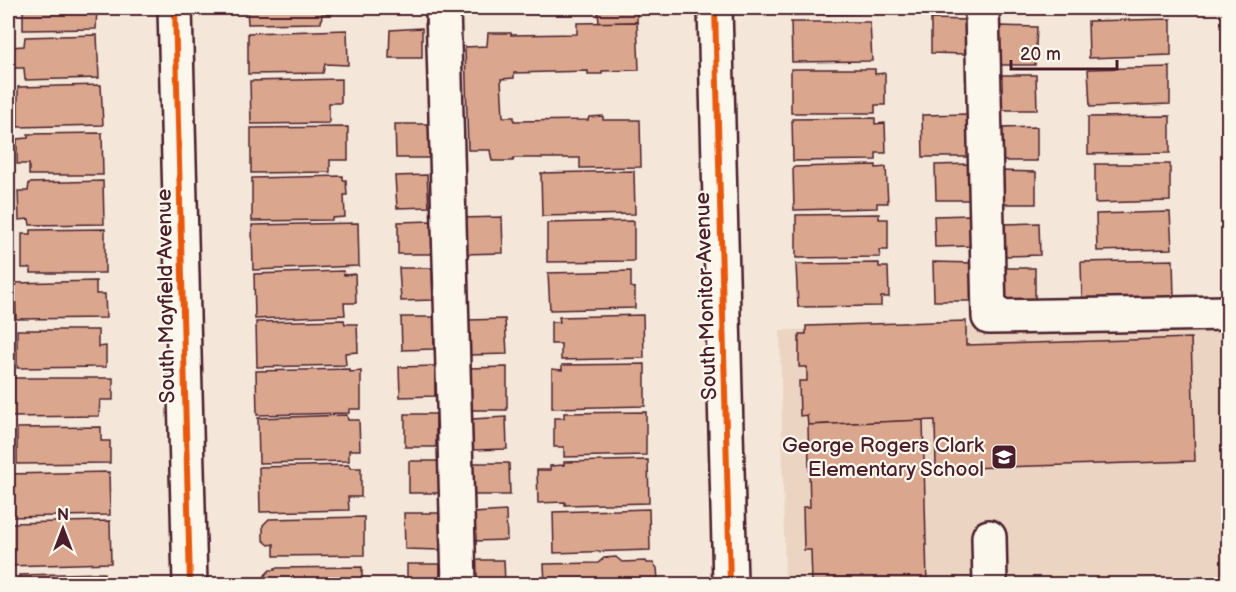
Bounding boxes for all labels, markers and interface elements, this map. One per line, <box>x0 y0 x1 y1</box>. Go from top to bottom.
scale bar <box>1011 33 1118 71</box>
text: 20 m <box>1020 44 1061 65</box>
street label: South Mayfield Avenue <box>152 188 180 404</box>
street label: South Monitor Avenue <box>690 192 722 400</box>
place label: George Rogers Clark Elementary School <box>782 433 985 482</box>
school or university icon: George Rogers Clark Elementary School <box>989 442 1019 472</box>
north arrow <box>33 499 93 559</box>
text: N <box>57 506 69 525</box>

